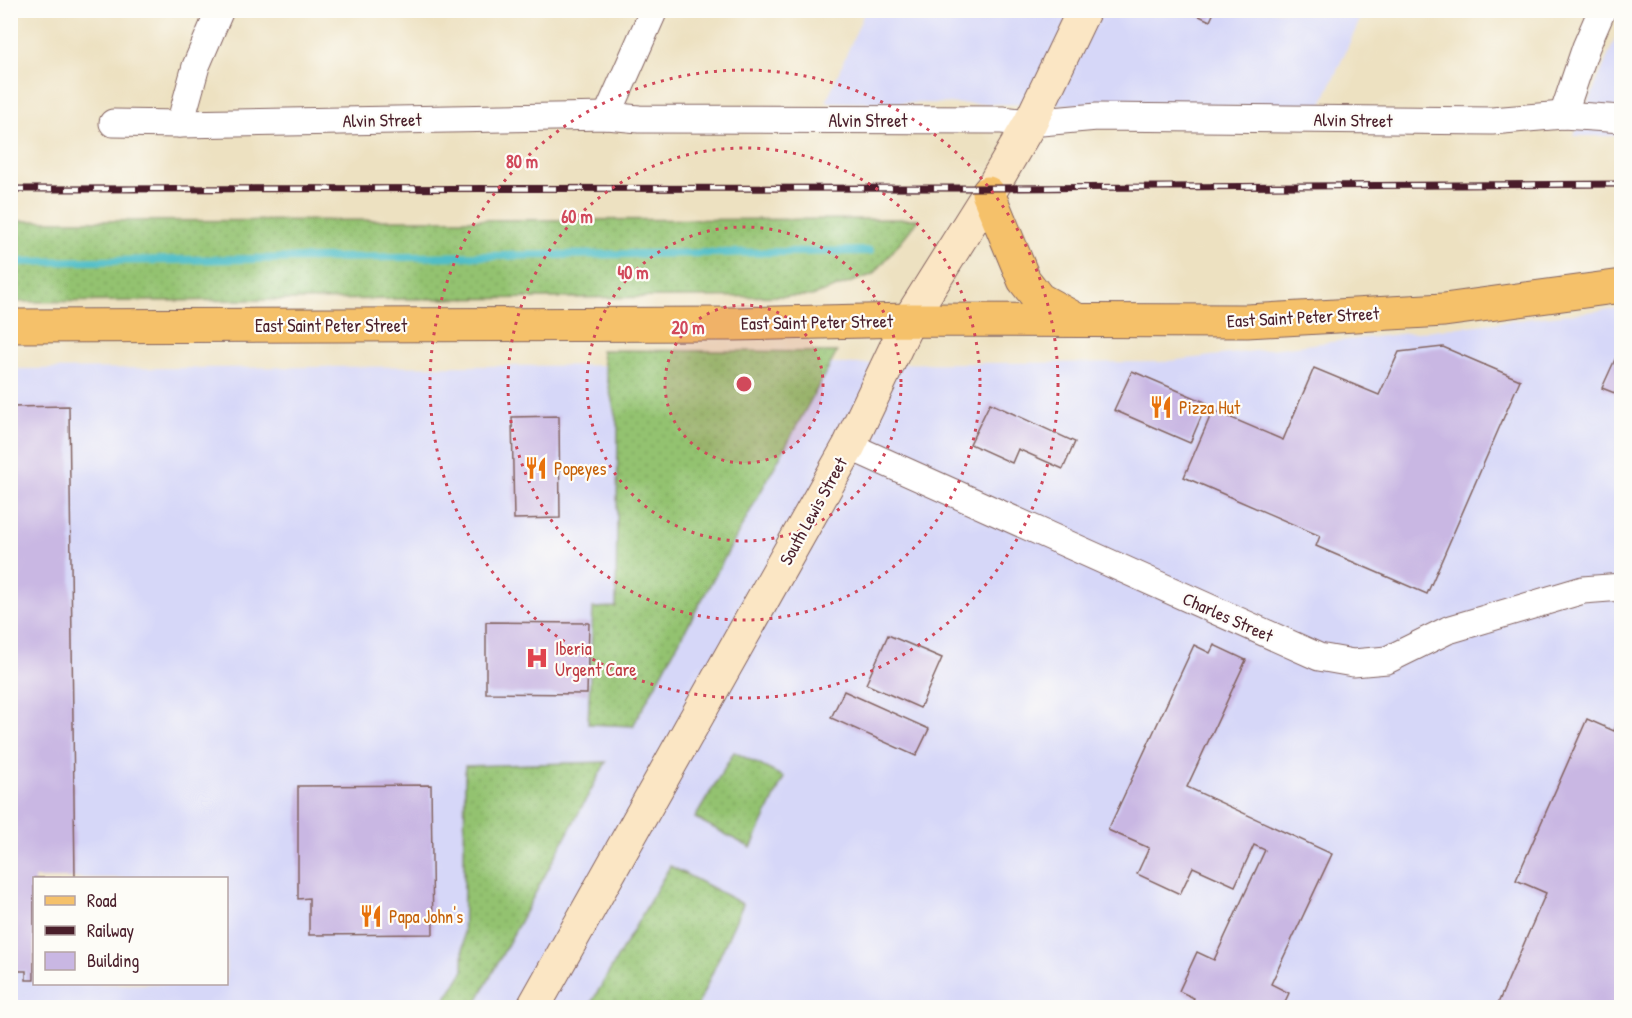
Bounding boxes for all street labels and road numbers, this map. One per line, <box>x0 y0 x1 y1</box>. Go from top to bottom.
street label: Alvin Street <box>342 107 423 133</box>
street label: Alvin Street <box>1313 107 1394 133</box>
street label: Alvin Street <box>829 108 908 133</box>
street label: East Saint Peter Street <box>1226 300 1380 333</box>
street label: East Saint Peter Street <box>741 308 894 336</box>
street label: East Saint Peter Street <box>255 313 408 338</box>
street label: South Lewis Street <box>773 452 853 569</box>
street label: Charles Street <box>1179 586 1278 648</box>

